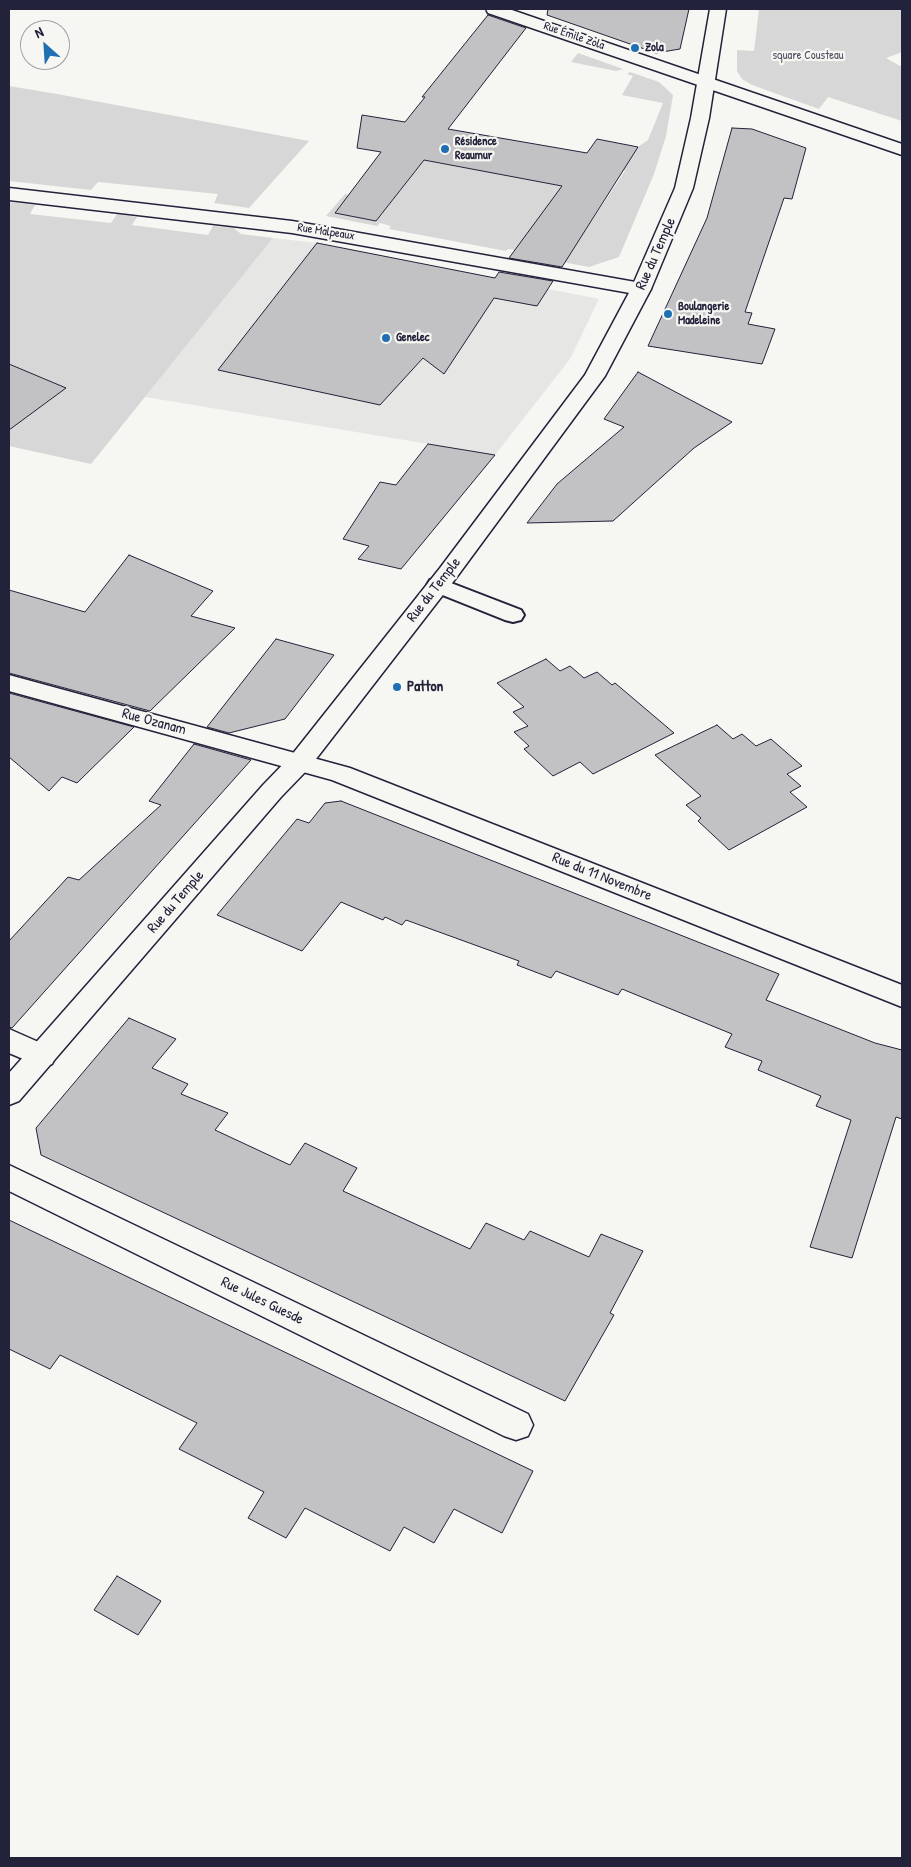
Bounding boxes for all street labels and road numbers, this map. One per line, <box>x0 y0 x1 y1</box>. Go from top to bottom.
street label: Rue Émile Zola <box>542 19 606 53</box>
street label: Rue du Temple <box>632 215 680 293</box>
street label: Rue Malpeaux <box>296 220 356 244</box>
street label: Rue du Temple <box>403 554 465 626</box>
street label: Rue Ozanam <box>120 705 188 739</box>
street label: Rue du 11 Novembre <box>549 849 655 905</box>
street label: Rue du Temple <box>144 867 208 937</box>
street label: Rue Jules Guesde <box>218 1273 306 1329</box>

